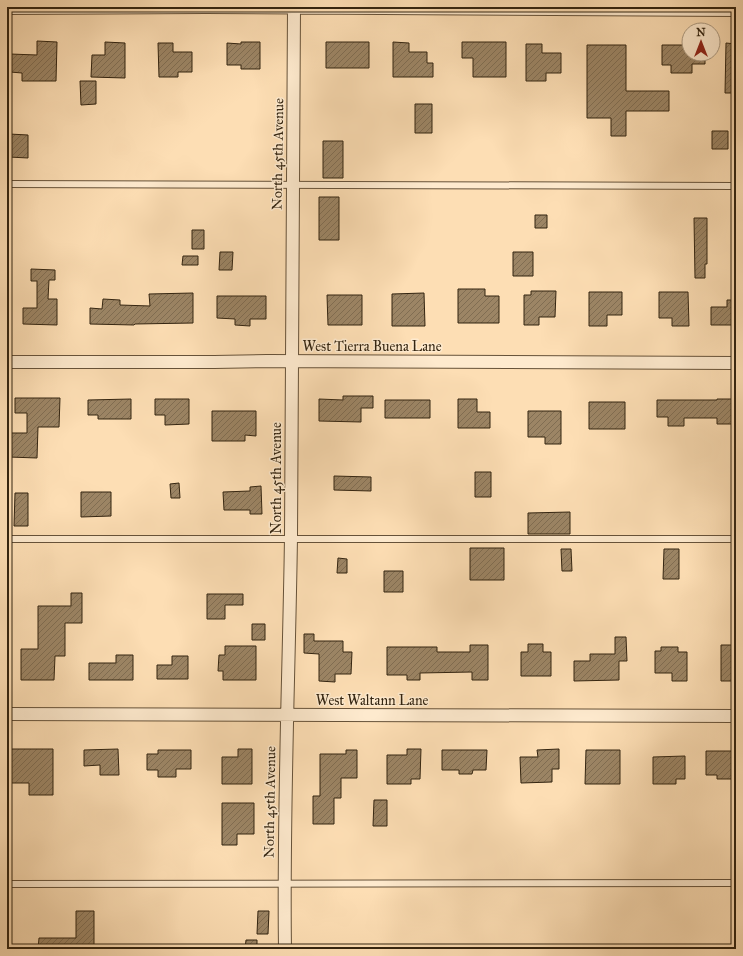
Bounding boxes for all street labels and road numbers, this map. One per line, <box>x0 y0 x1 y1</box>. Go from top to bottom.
street label: North 45th Avenue <box>269 98 287 210</box>
street label: West Tierra Buena Lane <box>303 338 442 355</box>
street label: North 45th Avenue <box>268 422 285 534</box>
street label: West Waltann Lane <box>316 692 428 709</box>
street label: North 45th Avenue <box>261 746 279 858</box>

